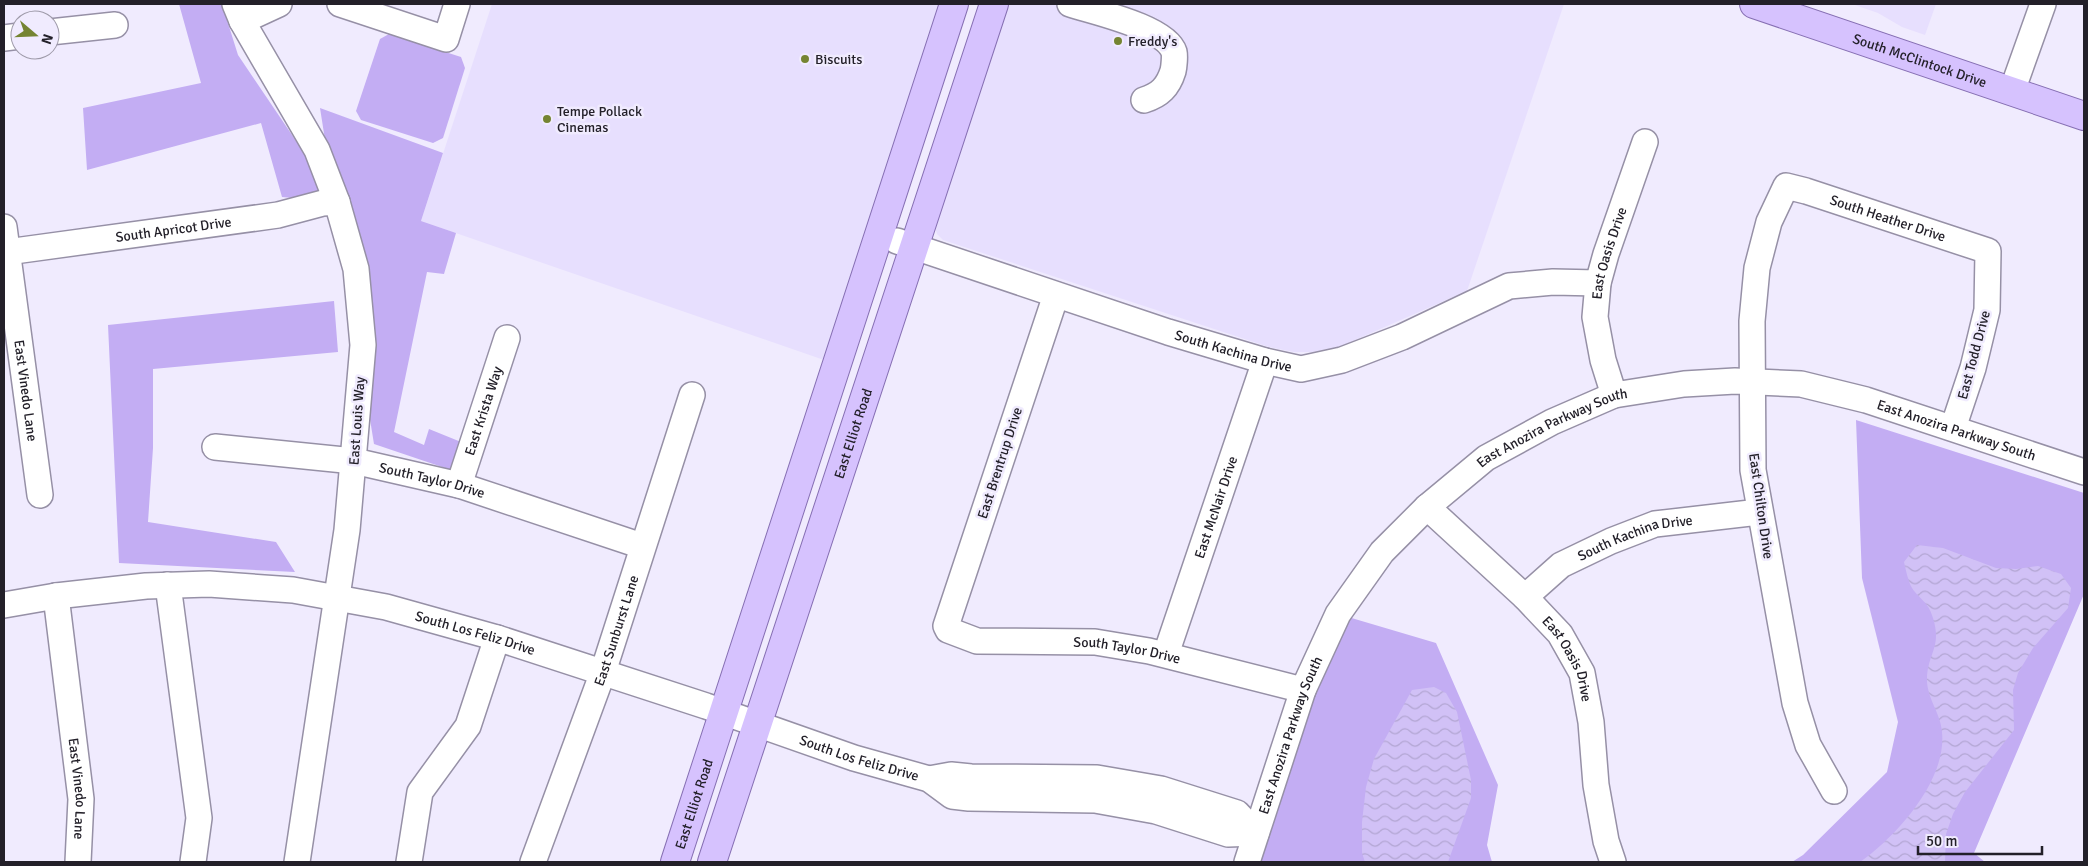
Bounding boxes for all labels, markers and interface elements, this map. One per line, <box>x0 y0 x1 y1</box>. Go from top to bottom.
north arrow <box>10 10 60 60</box>
street label: South McClintock Drive <box>1851 30 1989 91</box>
text: N <box>37 32 56 46</box>
place label: Freddy's <box>1128 33 1177 50</box>
marker: Freddy's <box>1112 35 1124 47</box>
place label: Biscuits <box>815 51 862 68</box>
marker: Biscuits <box>799 53 811 65</box>
place label: Tempe Pollack Cinemas <box>557 103 642 136</box>
marker: Tempe Pollack Cinemas <box>541 113 553 125</box>
street label: South Heather Drive <box>1828 191 1948 245</box>
street label: East Oasis Drive <box>1588 205 1630 300</box>
street label: South Apricot Drive <box>115 213 232 246</box>
street label: East Todd Drive <box>1954 309 1994 401</box>
street label: South Kachina Drive <box>1173 326 1294 375</box>
street label: East Vinedo Lane <box>11 339 41 442</box>
street label: East Krista Way <box>461 364 506 458</box>
street label: East Louis Way <box>345 376 369 466</box>
street label: East Anozira Parkway South <box>1473 385 1629 471</box>
street label: East Elliot Road <box>830 386 876 481</box>
street label: East Anozira Parkway South <box>1875 396 2038 464</box>
street label: East Brentrup Drive <box>974 405 1026 521</box>
street label: East Chilton Drive <box>1745 452 1777 560</box>
street label: East McNair Drive <box>1190 454 1241 561</box>
street label: South Taylor Drive <box>377 459 487 502</box>
street label: South Kachina Drive <box>1575 511 1693 564</box>
street label: East Sunburst Lane <box>590 573 642 688</box>
street label: South Los Feliz Drive <box>413 607 537 658</box>
street label: East Oasis Drive <box>1539 612 1596 703</box>
street label: South Taylor Drive <box>1073 633 1182 667</box>
street label: East Anozira Parkway South <box>1255 653 1326 816</box>
street label: South Los Feliz Drive <box>797 731 921 784</box>
street label: East Vinedo Lane <box>65 737 90 840</box>
street label: East Elliot Road <box>671 757 716 851</box>
scale bar <box>1918 824 2042 856</box>
text: 50 m <box>1926 832 1957 850</box>

